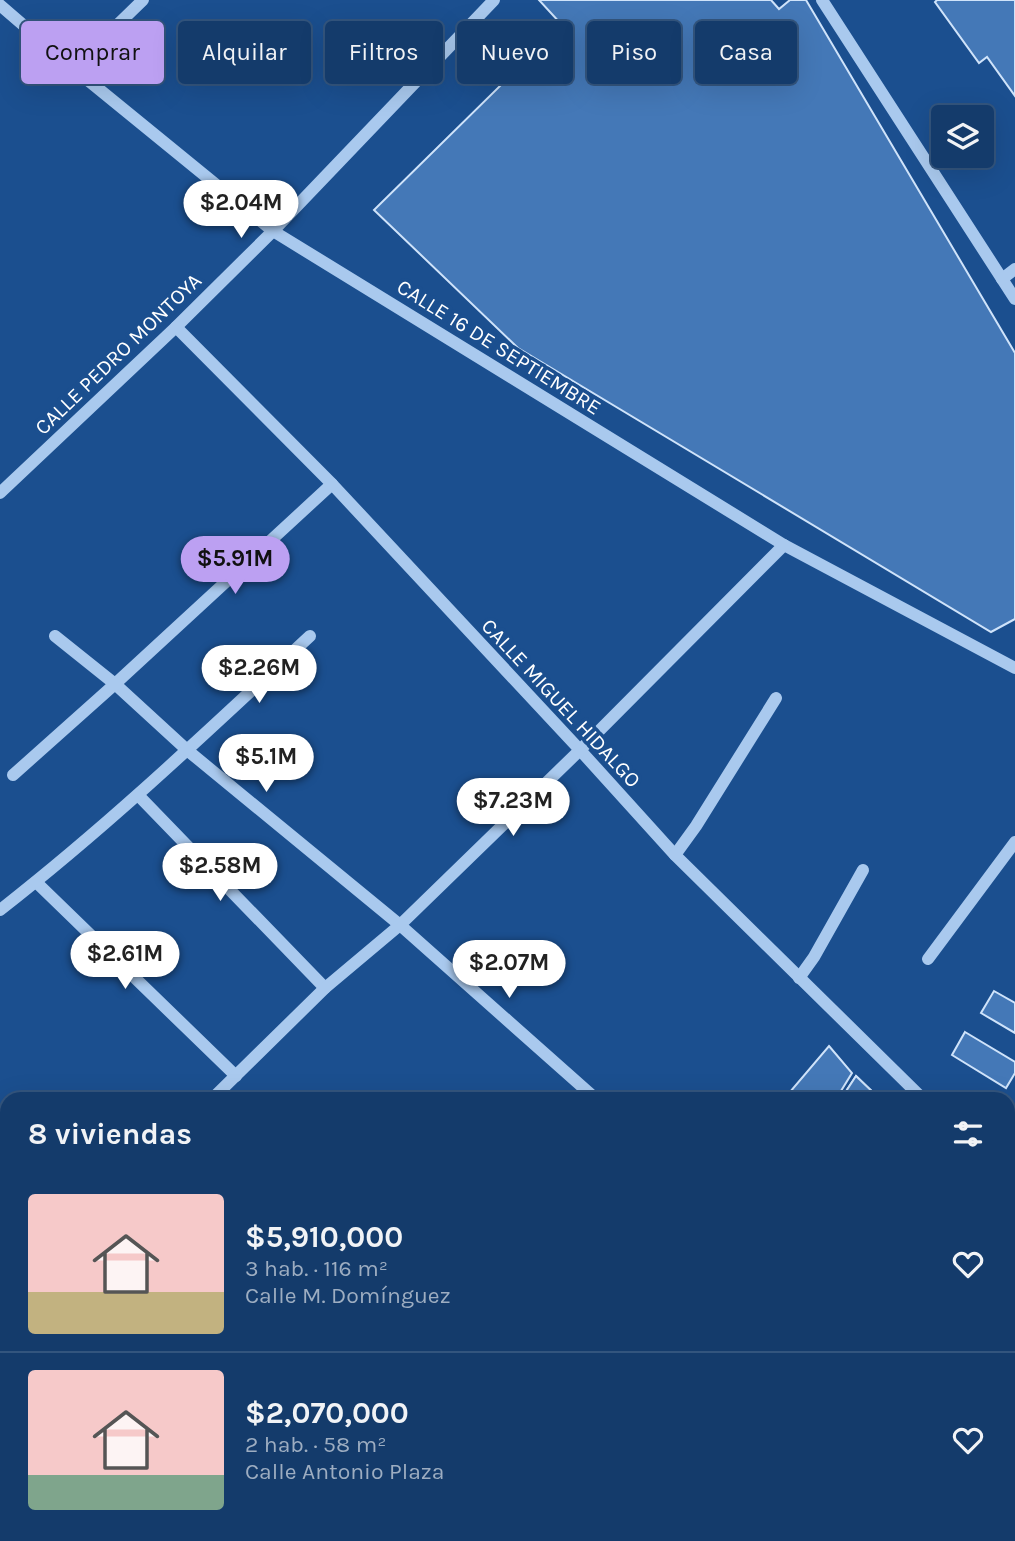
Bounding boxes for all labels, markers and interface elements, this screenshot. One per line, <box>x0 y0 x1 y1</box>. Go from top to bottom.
chip: Comprar <box>21 21 164 84</box>
chip: Alquilar <box>178 21 311 84</box>
chip: Filtros <box>325 21 443 84</box>
chip: Nuevo <box>457 21 573 84</box>
chip: Piso <box>587 21 681 84</box>
chip: Casa <box>695 21 797 84</box>
map controls <box>931 105 994 168</box>
button: layers <box>931 105 994 168</box>
pin: $2.04M <box>184 180 298 240</box>
text: $2.04M <box>199 189 283 216</box>
street label: CALLE PEDRO MONTOYA <box>30 268 206 440</box>
street label: CALLE 16 DE SEPTIEMBRE <box>393 274 605 420</box>
pin: $5.91M <box>178 536 292 596</box>
text: $5.91M <box>197 545 273 572</box>
street label: CALLE MIGUEL HIDALGO <box>477 614 645 792</box>
pin: $2.26M <box>202 646 316 705</box>
text: $2.26M <box>218 654 300 681</box>
pin: $5.1M <box>217 734 315 794</box>
text: $5.1M <box>235 743 297 770</box>
pin: $7.23M <box>456 778 570 838</box>
text: $7.23M <box>473 787 553 814</box>
pin: $2.58M <box>163 844 277 903</box>
text: $2.58M <box>178 852 262 879</box>
pin: $2.61M <box>68 932 182 991</box>
text: $2.61M <box>87 940 163 967</box>
pin: $2.07M <box>452 940 566 1000</box>
text: $2.07M <box>469 949 549 976</box>
icon: filters <box>949 1115 987 1153</box>
text: 8 viviendas <box>28 1116 192 1152</box>
text: $5,910,000 <box>245 1219 403 1255</box>
icon: home <box>84 1222 168 1306</box>
icon: heart <box>949 1245 987 1283</box>
text: 3 hab. · 116 m² <box>245 1255 388 1282</box>
text: Calle M. Domínguez <box>245 1282 451 1309</box>
text: $2,070,000 <box>245 1395 409 1431</box>
icon: home <box>84 1398 168 1482</box>
icon: heart <box>949 1421 987 1459</box>
text: 2 hab. · 58 m² <box>245 1431 386 1458</box>
text: Calle Antonio Plaza <box>245 1458 444 1485</box>

